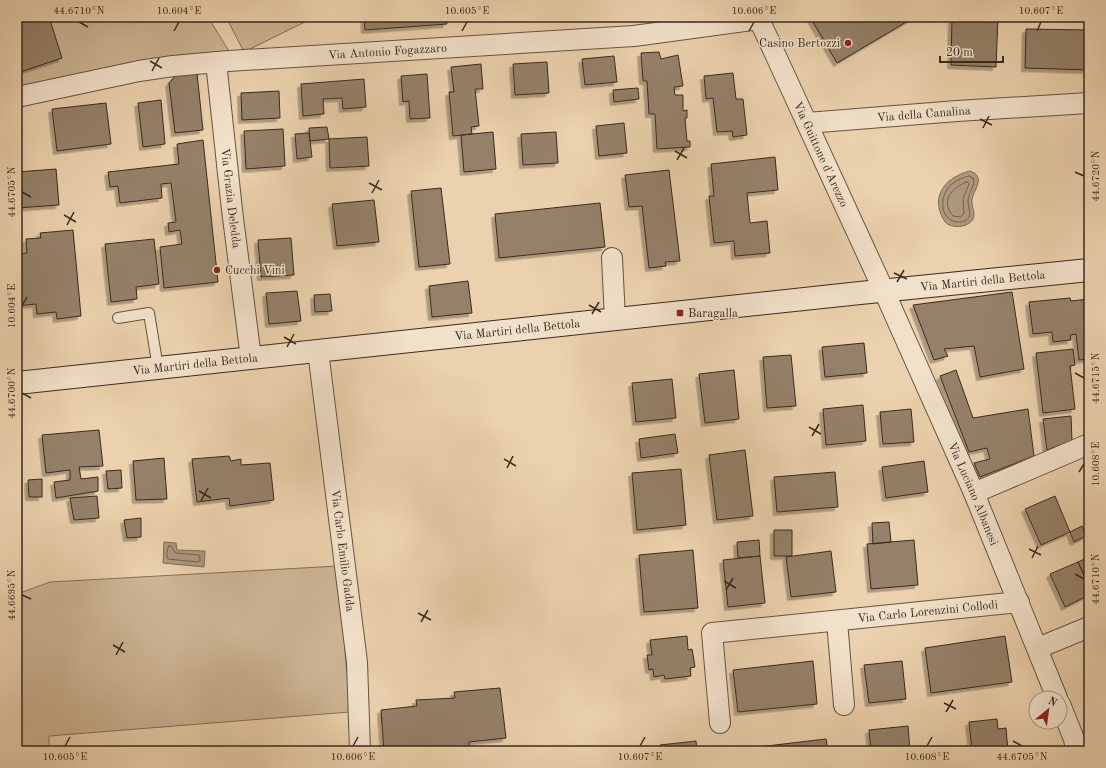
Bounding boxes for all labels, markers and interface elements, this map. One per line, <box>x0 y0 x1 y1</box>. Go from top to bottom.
text: 44.6710°N <box>53 6 105 16</box>
text: 10.604°E <box>157 6 201 16</box>
text: 10.605°E <box>445 6 489 16</box>
text: 10.606°E <box>732 6 776 16</box>
text: 10.607°E <box>1019 6 1063 16</box>
place label: Casino Bertozzi <box>759 38 840 50</box>
marker: Casino Bertozzi <box>843 38 853 48</box>
scale bar <box>940 38 1003 64</box>
street label: Via Antonio Fogazzaro <box>328 43 447 62</box>
text: 20 m <box>946 47 973 59</box>
street label: Via Guittone d'Arezzo <box>791 100 850 209</box>
street label: Via della Canalina <box>876 105 971 124</box>
street label: Via Grazia Deledda <box>218 148 242 249</box>
text: 44.6720°N <box>1091 150 1101 202</box>
text: 44.6705°N <box>7 166 17 218</box>
marker: Cucchi Vini <box>212 265 222 275</box>
place label: Cucchi Vini <box>225 265 285 277</box>
street label: Via Martiri della Bettola <box>919 269 1046 294</box>
text: 10.604°E <box>7 284 17 328</box>
marker: Baragalla <box>675 308 685 318</box>
place label: Baragalla <box>688 308 738 320</box>
street label: Via Martiri della Bettola <box>454 318 581 343</box>
street label: Via Martiri della Bettola <box>132 352 259 378</box>
text: 44.6715°N <box>1091 352 1101 404</box>
text: 44.6700°N <box>7 367 17 419</box>
street label: Via Luciano Albanesi <box>945 441 1000 547</box>
text: 10.608°E <box>1091 442 1101 486</box>
street label: Via Carlo Emilio Gadda <box>328 489 356 612</box>
text: 44.6710°N <box>1091 553 1101 605</box>
text: 44.6695°N <box>7 569 17 621</box>
street label: Via Carlo Lorenzini Collodi <box>857 599 999 625</box>
north arrow <box>1028 690 1068 730</box>
text: N <box>1046 696 1059 710</box>
text: 10.605°E <box>43 752 87 762</box>
text: 10.606°E <box>331 752 375 762</box>
text: 10.607°E <box>618 752 662 762</box>
text: 10.608°E <box>905 752 949 762</box>
text: 44.6705°N <box>996 752 1048 762</box>

